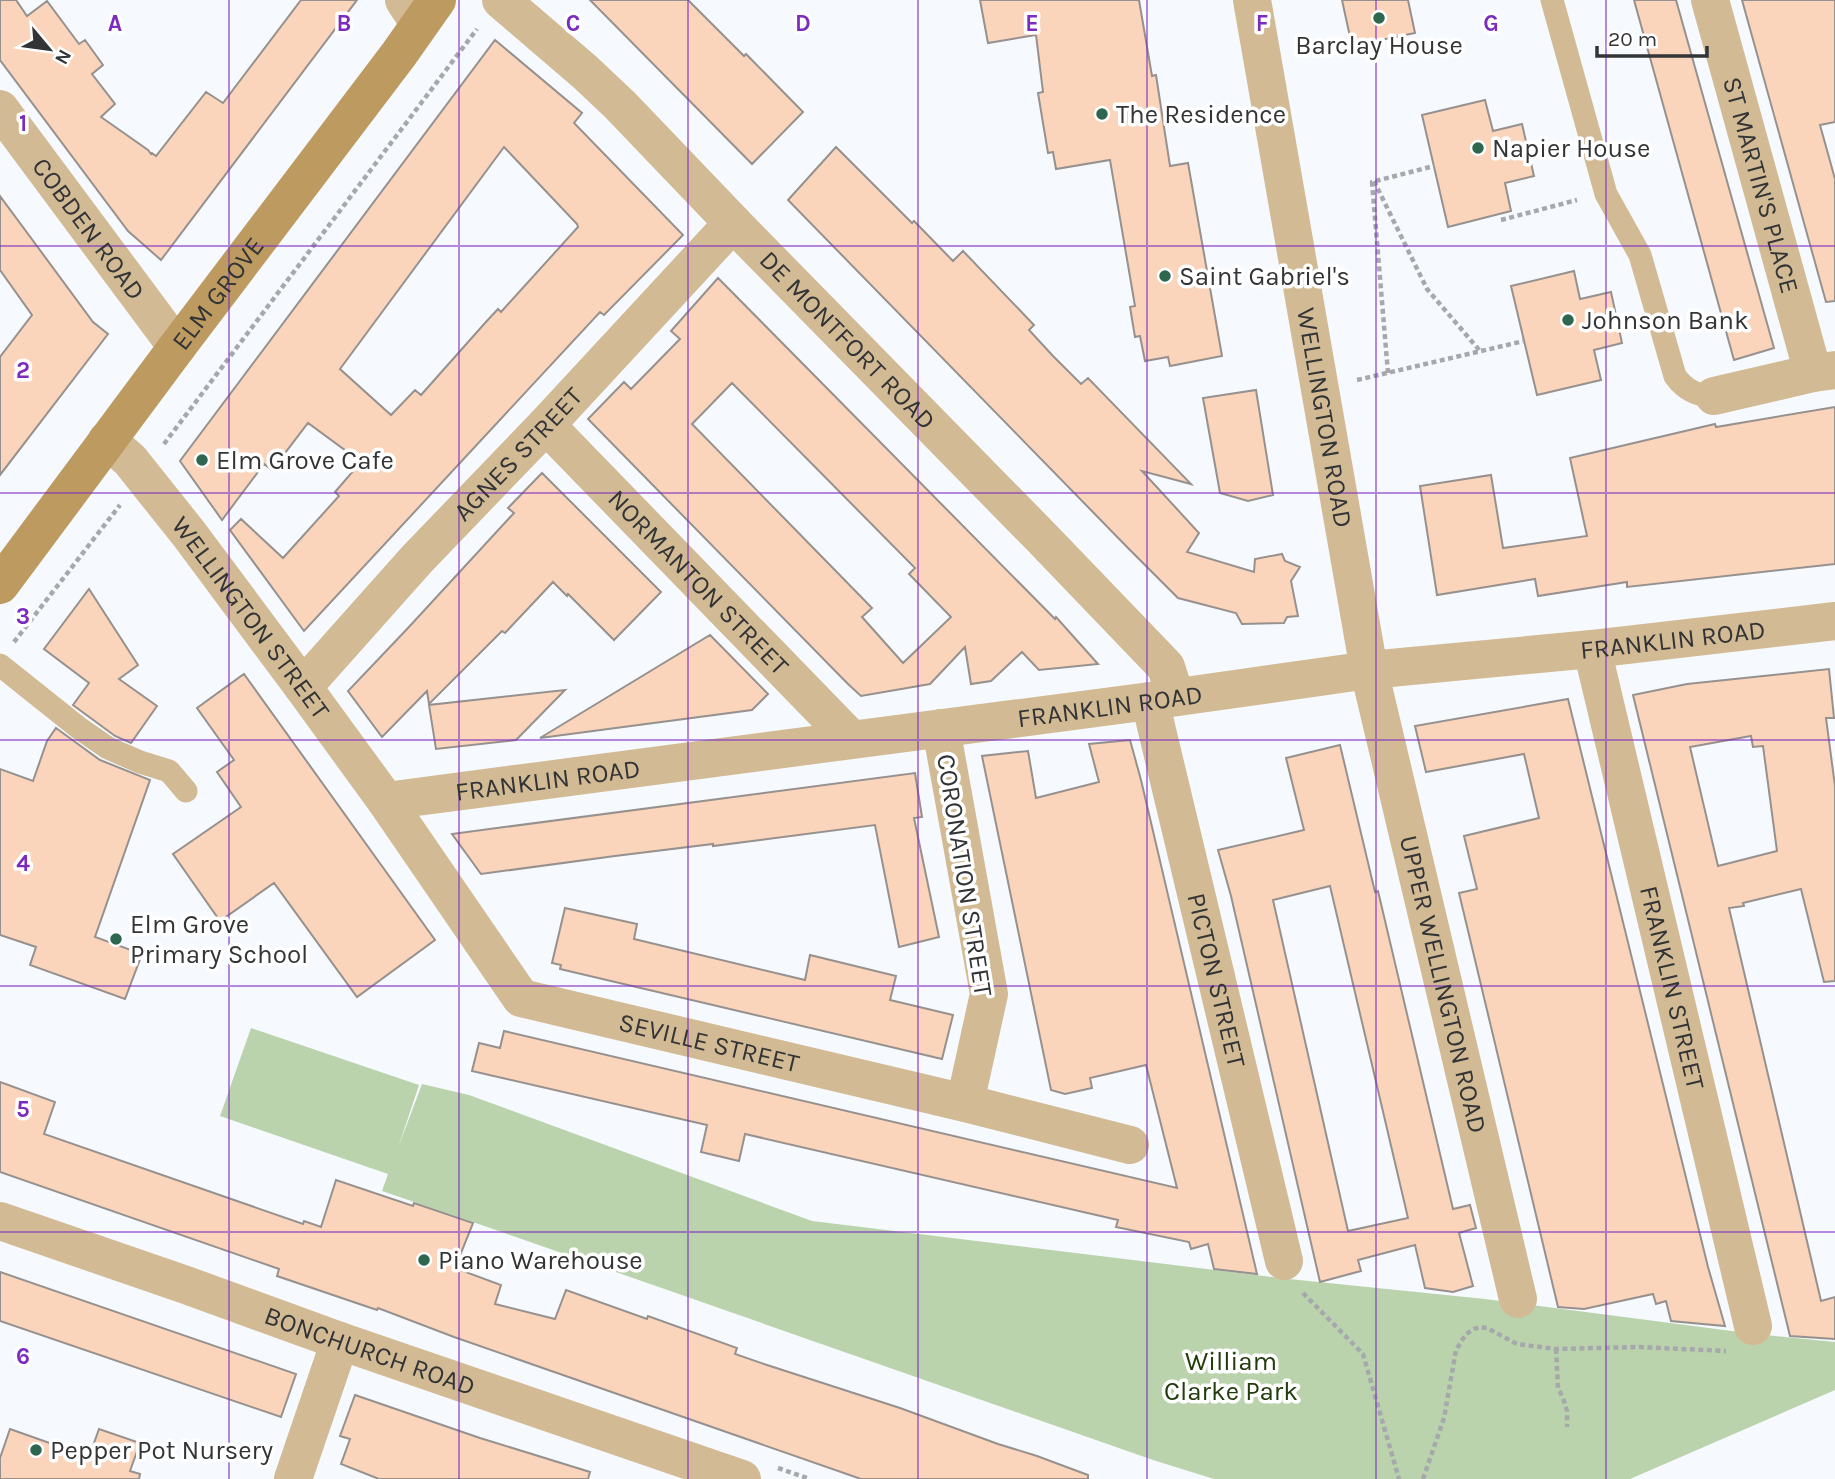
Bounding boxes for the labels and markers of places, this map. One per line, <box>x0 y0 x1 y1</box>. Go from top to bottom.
marker: Barclay House <box>1371 10 1387 26</box>
place label: Barclay House <box>1295 30 1463 61</box>
place label: The Residence <box>1116 99 1286 130</box>
marker: The Residence <box>1094 106 1110 122</box>
place label: Napier House <box>1492 133 1650 164</box>
marker: Napier House <box>1470 140 1486 156</box>
place label: Saint Gabriel's <box>1179 261 1350 292</box>
marker: Saint Gabriel's <box>1157 268 1173 284</box>
place label: Johnson Bank <box>1582 305 1749 336</box>
marker: Johnson Bank <box>1560 312 1576 328</box>
place label: Elm Grove Cafe <box>216 445 394 476</box>
marker: Elm Grove Cafe <box>194 452 210 468</box>
place label: Elm Grove Primary School <box>130 909 308 970</box>
marker: Elm Grove Primary School <box>108 931 124 947</box>
place label: Piano Warehouse <box>438 1245 643 1276</box>
marker: Piano Warehouse <box>416 1252 432 1268</box>
place label: Pepper Pot Nursery <box>50 1435 273 1466</box>
marker: Pepper Pot Nursery <box>28 1442 44 1458</box>

